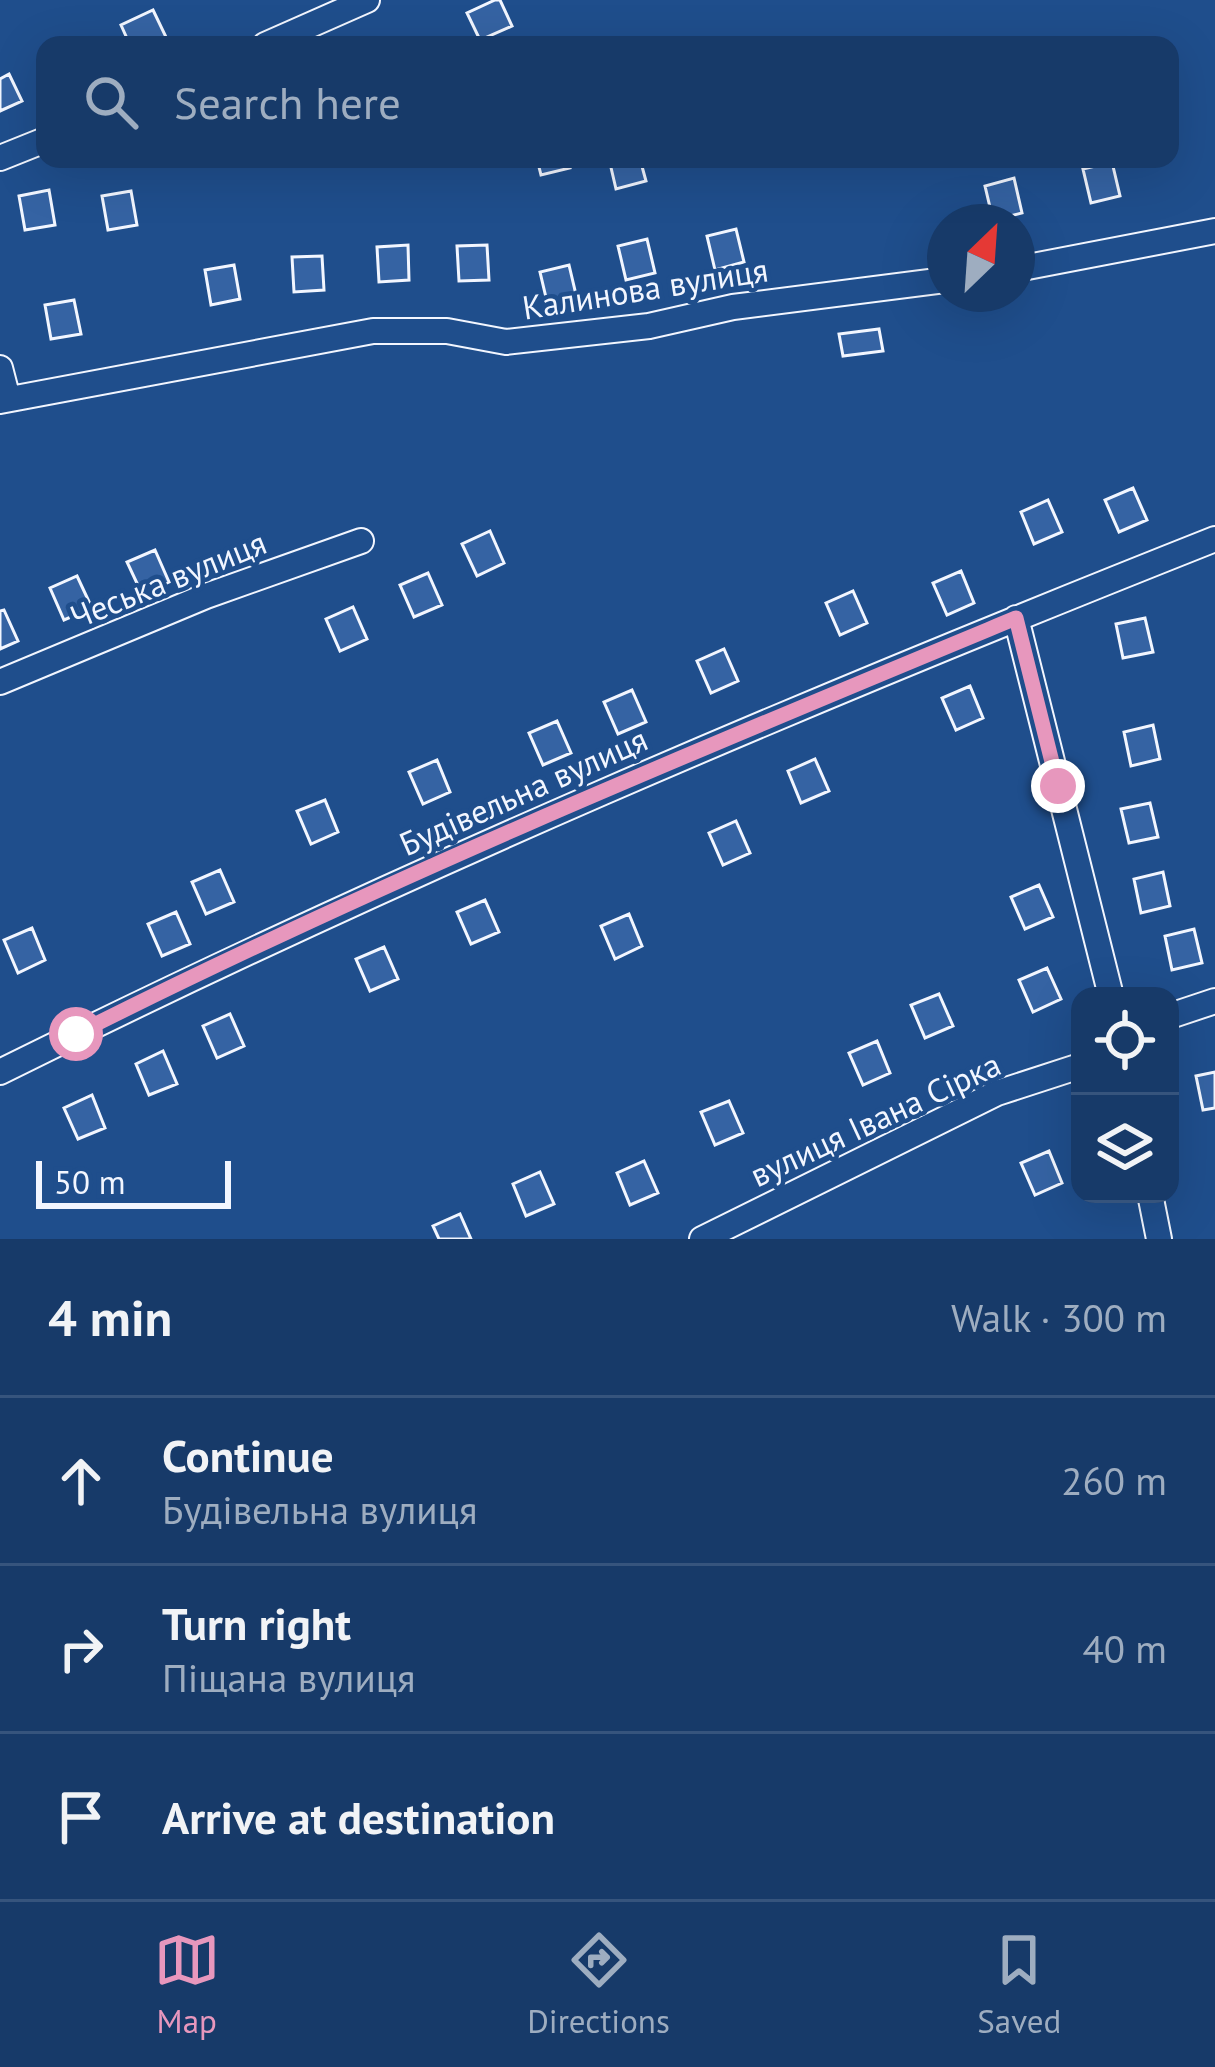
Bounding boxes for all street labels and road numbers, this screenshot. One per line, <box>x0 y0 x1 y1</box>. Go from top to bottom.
street label: Калинова вулиця <box>519 247 771 329</box>
street label: Чеська вулиця <box>64 520 272 638</box>
street label: Будівельна вулиця <box>392 717 654 865</box>
street label: вулиця Івана Сірка <box>743 1042 1007 1196</box>

